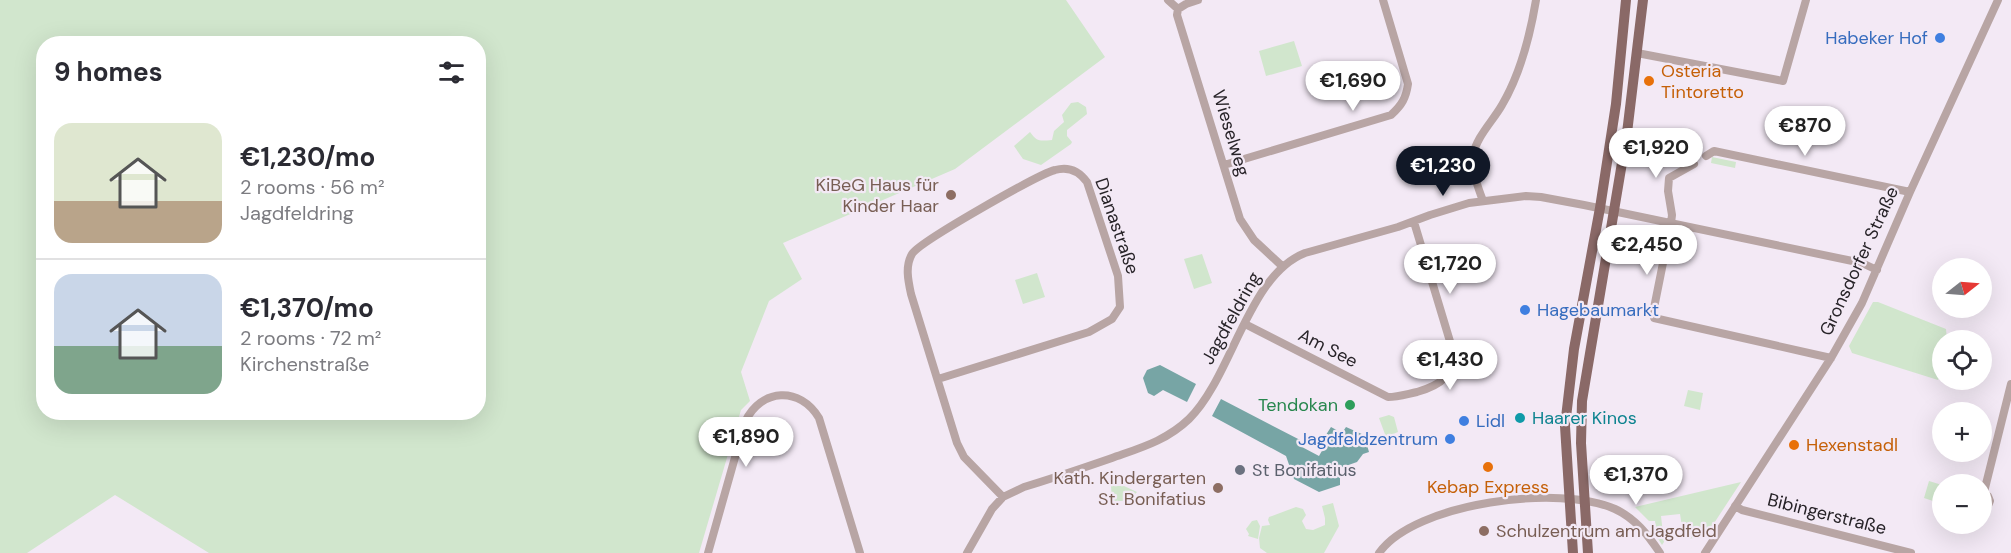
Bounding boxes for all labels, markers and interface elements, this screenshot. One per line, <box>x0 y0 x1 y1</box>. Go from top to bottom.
place label: Habeker Hof <box>1825 26 1928 50</box>
marker: Habeker Hof <box>1933 31 1947 45</box>
text: 9 homes <box>54 55 163 89</box>
icon: filters <box>435 56 468 89</box>
place label: Osteria Tintoretto <box>1661 59 1744 104</box>
pin: €1,690 <box>1304 61 1402 112</box>
text: €1,690 <box>1319 67 1387 93</box>
marker: Osteria Tintoretto <box>1642 74 1656 88</box>
street label: Wieselweg <box>1207 87 1255 179</box>
pin: €870 <box>1769 106 1841 157</box>
text: €870 <box>1779 112 1831 138</box>
pin: €1,920 <box>1607 128 1705 179</box>
text: €1,920 <box>1623 134 1689 160</box>
text: €1,230/mo <box>240 140 375 174</box>
pin: €1,230 <box>1394 146 1492 197</box>
icon: home <box>102 147 174 219</box>
text: €1,230 <box>1410 152 1476 178</box>
place label: KiBeG Haus für Kinder Haar <box>815 173 939 218</box>
text: 2 rooms · 56 m² <box>240 174 385 200</box>
street label: Dianastraße <box>1089 175 1145 277</box>
street label: Gronsdorfer Straße <box>1814 183 1904 339</box>
marker: KiBeG Haus für Kinder Haar <box>944 188 958 202</box>
text: Jagdfeldring <box>240 200 354 226</box>
pin: €2,450 <box>1598 225 1696 276</box>
text: €2,450 <box>1611 231 1683 257</box>
pin: €1,720 <box>1401 244 1499 295</box>
text: €1,720 <box>1418 250 1482 276</box>
north arrow <box>1932 258 1992 318</box>
map controls <box>1932 258 1992 534</box>
street label: Jagdfeldring <box>1196 267 1266 369</box>
text: €1,370/mo <box>240 291 374 325</box>
icon: home <box>102 298 174 370</box>
place label: Hagebaumarkt <box>1537 298 1659 322</box>
marker: Hagebaumarkt <box>1518 303 1532 317</box>
street label: Am See <box>1294 323 1362 373</box>
text: 2 rooms · 72 m² <box>240 325 381 351</box>
button: locate <box>1932 330 1992 390</box>
pin: €1,430 <box>1401 340 1499 391</box>
text: €1,430 <box>1416 346 1484 372</box>
text: Kirchenstraße <box>240 351 369 377</box>
place label: Tendokan <box>1258 393 1338 417</box>
marker: Tendokan <box>1343 398 1357 412</box>
button: + <box>1932 402 1992 462</box>
place label: Haarer Kinos <box>1532 406 1637 430</box>
place label: Lidl <box>1476 409 1505 433</box>
marker: Haarer Kinos <box>1513 411 1527 425</box>
marker: Lidl <box>1457 414 1471 428</box>
pin: €1,890 <box>697 417 795 468</box>
text: €1,890 <box>713 423 779 449</box>
place label: Jagdfeldzentrum <box>1298 427 1438 451</box>
marker: Jagdfeldzentrum <box>1443 432 1457 446</box>
place label: Hexenstadl <box>1806 433 1898 457</box>
marker: Hexenstadl <box>1787 438 1801 452</box>
pin: €1,370 <box>1587 455 1685 506</box>
place label: St Bonifatius <box>1252 458 1357 482</box>
marker: Kebap Express <box>1481 460 1495 474</box>
text: €1,370 <box>1604 461 1668 487</box>
marker: St Bonifatius <box>1233 463 1247 477</box>
place label: Kath. Kindergarten St. Bonifatius <box>1054 466 1206 511</box>
button: − <box>1932 474 1992 534</box>
place label: Kebap Express <box>1427 475 1549 499</box>
marker: Kath. Kindergarten St. Bonifatius <box>1211 481 1225 495</box>
street label: Bibingerstraße <box>1765 488 1889 540</box>
place label: Schulzentrum am Jagdfeld <box>1496 519 1717 543</box>
marker: Schulzentrum am Jagdfeld <box>1477 524 1491 538</box>

